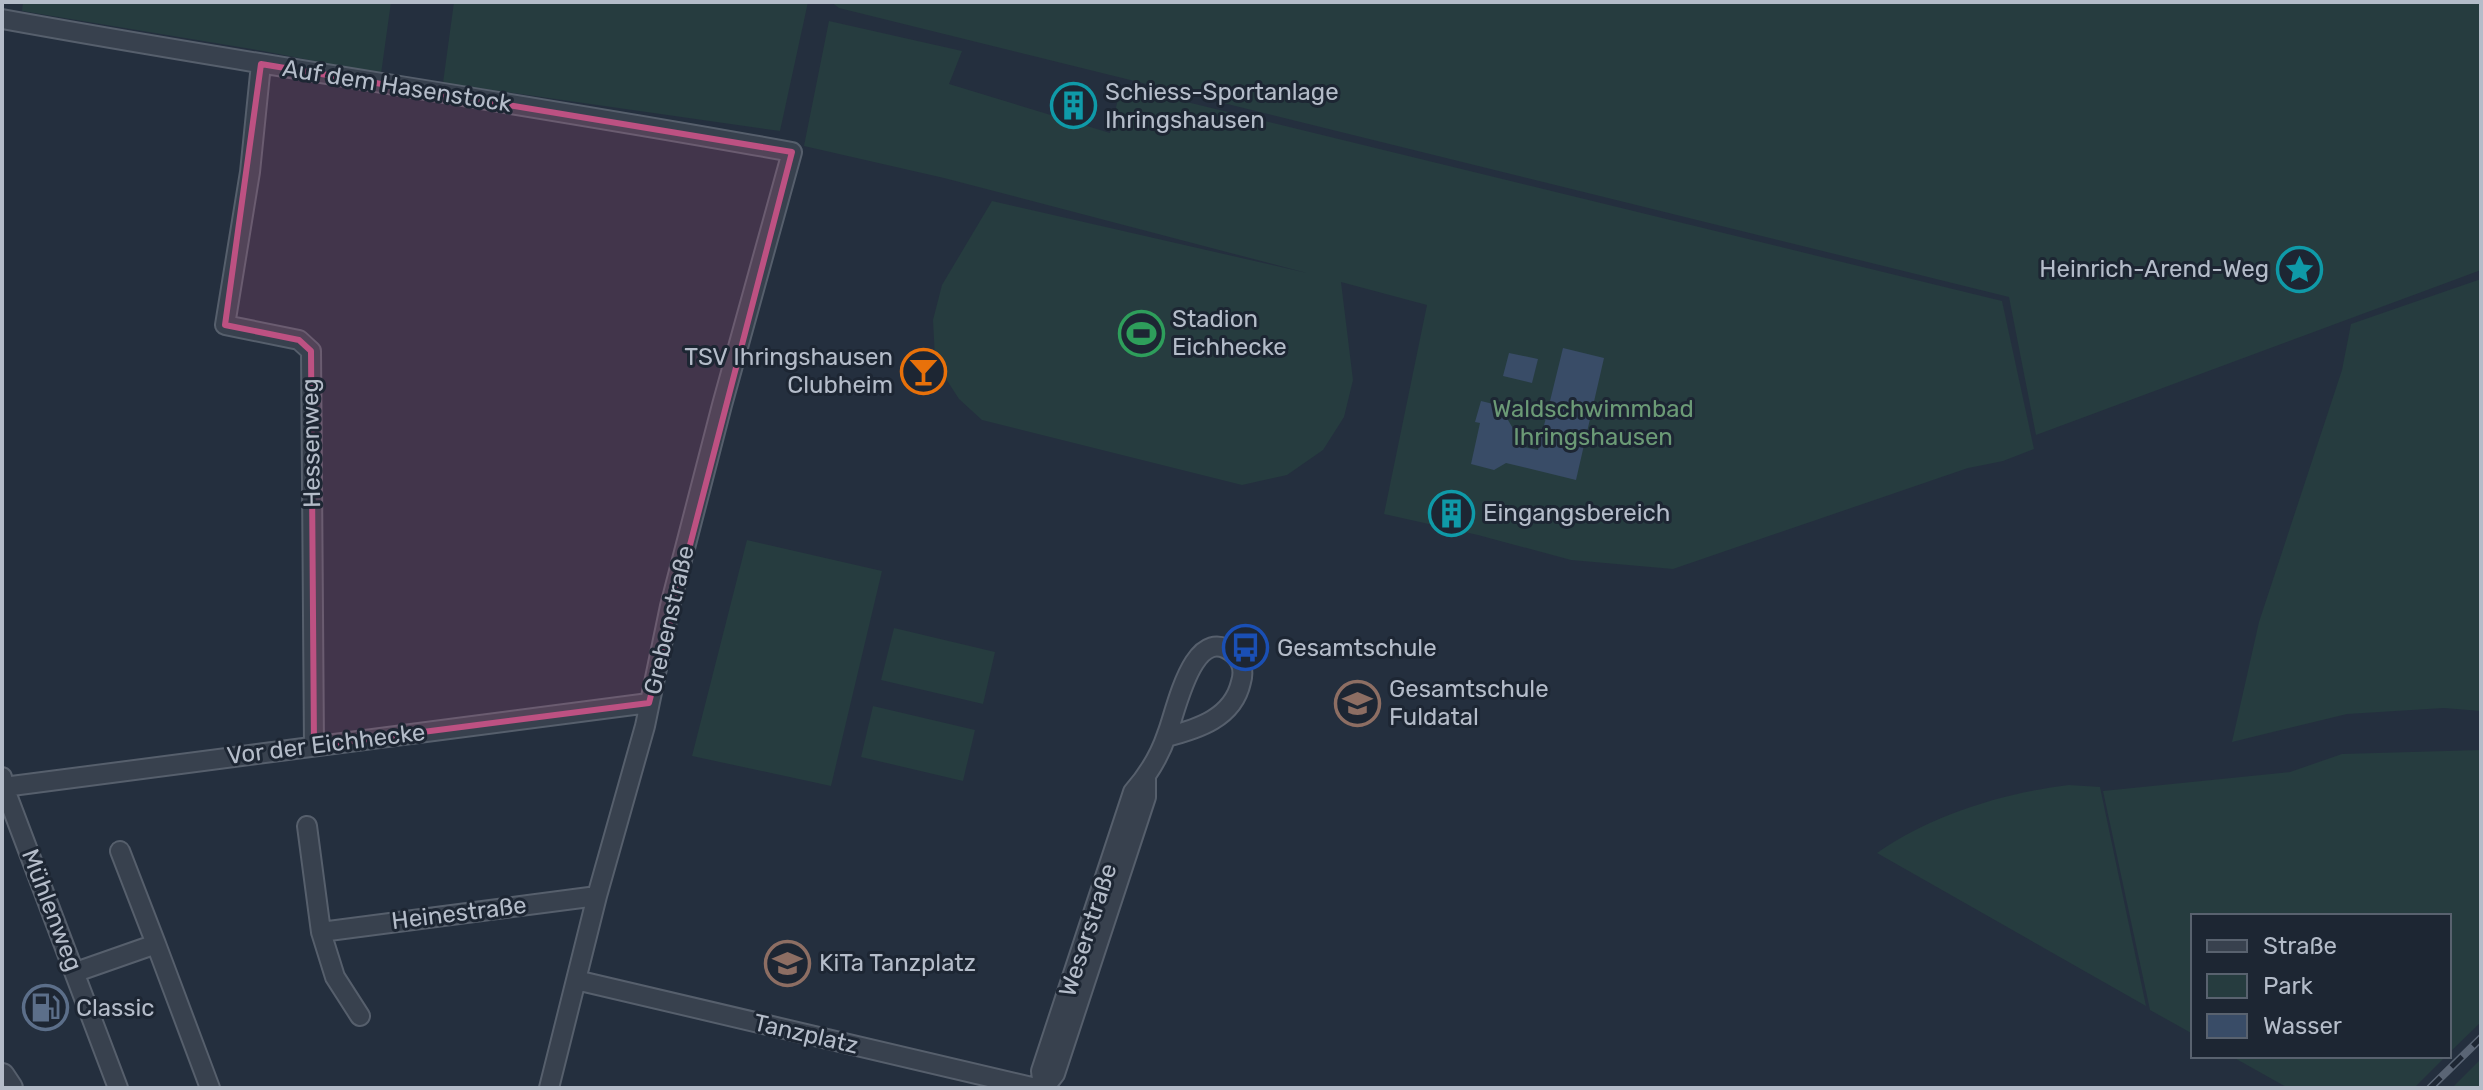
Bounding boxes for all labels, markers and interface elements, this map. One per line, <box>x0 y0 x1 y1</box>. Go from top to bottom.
street label: Auf dem Hasenstock <box>280 54 514 118</box>
place label: Schiess-Sportanlage Ihringshausen <box>1105 78 1339 134</box>
building icon: Schiess-Sportanlage Ihringshausen <box>1050 82 1098 130</box>
place icon: Heinrich-Arend-Weg <box>2276 245 2324 293</box>
place label: Heinrich-Arend-Weg <box>2039 255 2269 283</box>
place label: Stadion Eichhecke <box>1172 305 1287 361</box>
sports icon: Stadion Eichhecke <box>1117 309 1165 357</box>
place label: TSV Ihringshausen Clubheim <box>684 343 893 399</box>
bar icon: TSV Ihringshausen Clubheim <box>900 347 948 395</box>
street label: Hessenweg <box>296 378 326 508</box>
park label: Waldschwimmbad Ihringshausen <box>1492 395 1694 451</box>
building icon: Eingangsbereich <box>1428 489 1476 537</box>
place label: Eingangsbereich <box>1483 499 1670 527</box>
street label: Grebenstraße <box>638 543 700 697</box>
bus stop icon: Gesamtschule <box>1222 624 1270 672</box>
place label: Gesamtschule <box>1277 634 1437 662</box>
place label: Gesamtschule Fuldatal <box>1389 675 1549 731</box>
school or university icon: Gesamtschule Fuldatal <box>1334 679 1382 727</box>
street label: Vor der Eichhecke <box>225 718 427 770</box>
street label: Mühlenweg <box>16 845 88 975</box>
street label: Weserstraße <box>1053 860 1123 1000</box>
street label: Heinestraße <box>390 891 528 935</box>
legend <box>2191 914 2451 1058</box>
text: Straße <box>2263 932 2337 960</box>
school or university icon: KiTa Tanzplatz <box>764 939 812 987</box>
place label: KiTa Tanzplatz <box>819 949 976 977</box>
text: Park <box>2263 972 2314 1000</box>
fuel station icon: Classic <box>21 984 69 1032</box>
place label: Classic <box>76 994 155 1022</box>
street label: Tanzplatz <box>751 1008 861 1060</box>
text: Wasser <box>2263 1012 2342 1040</box>

